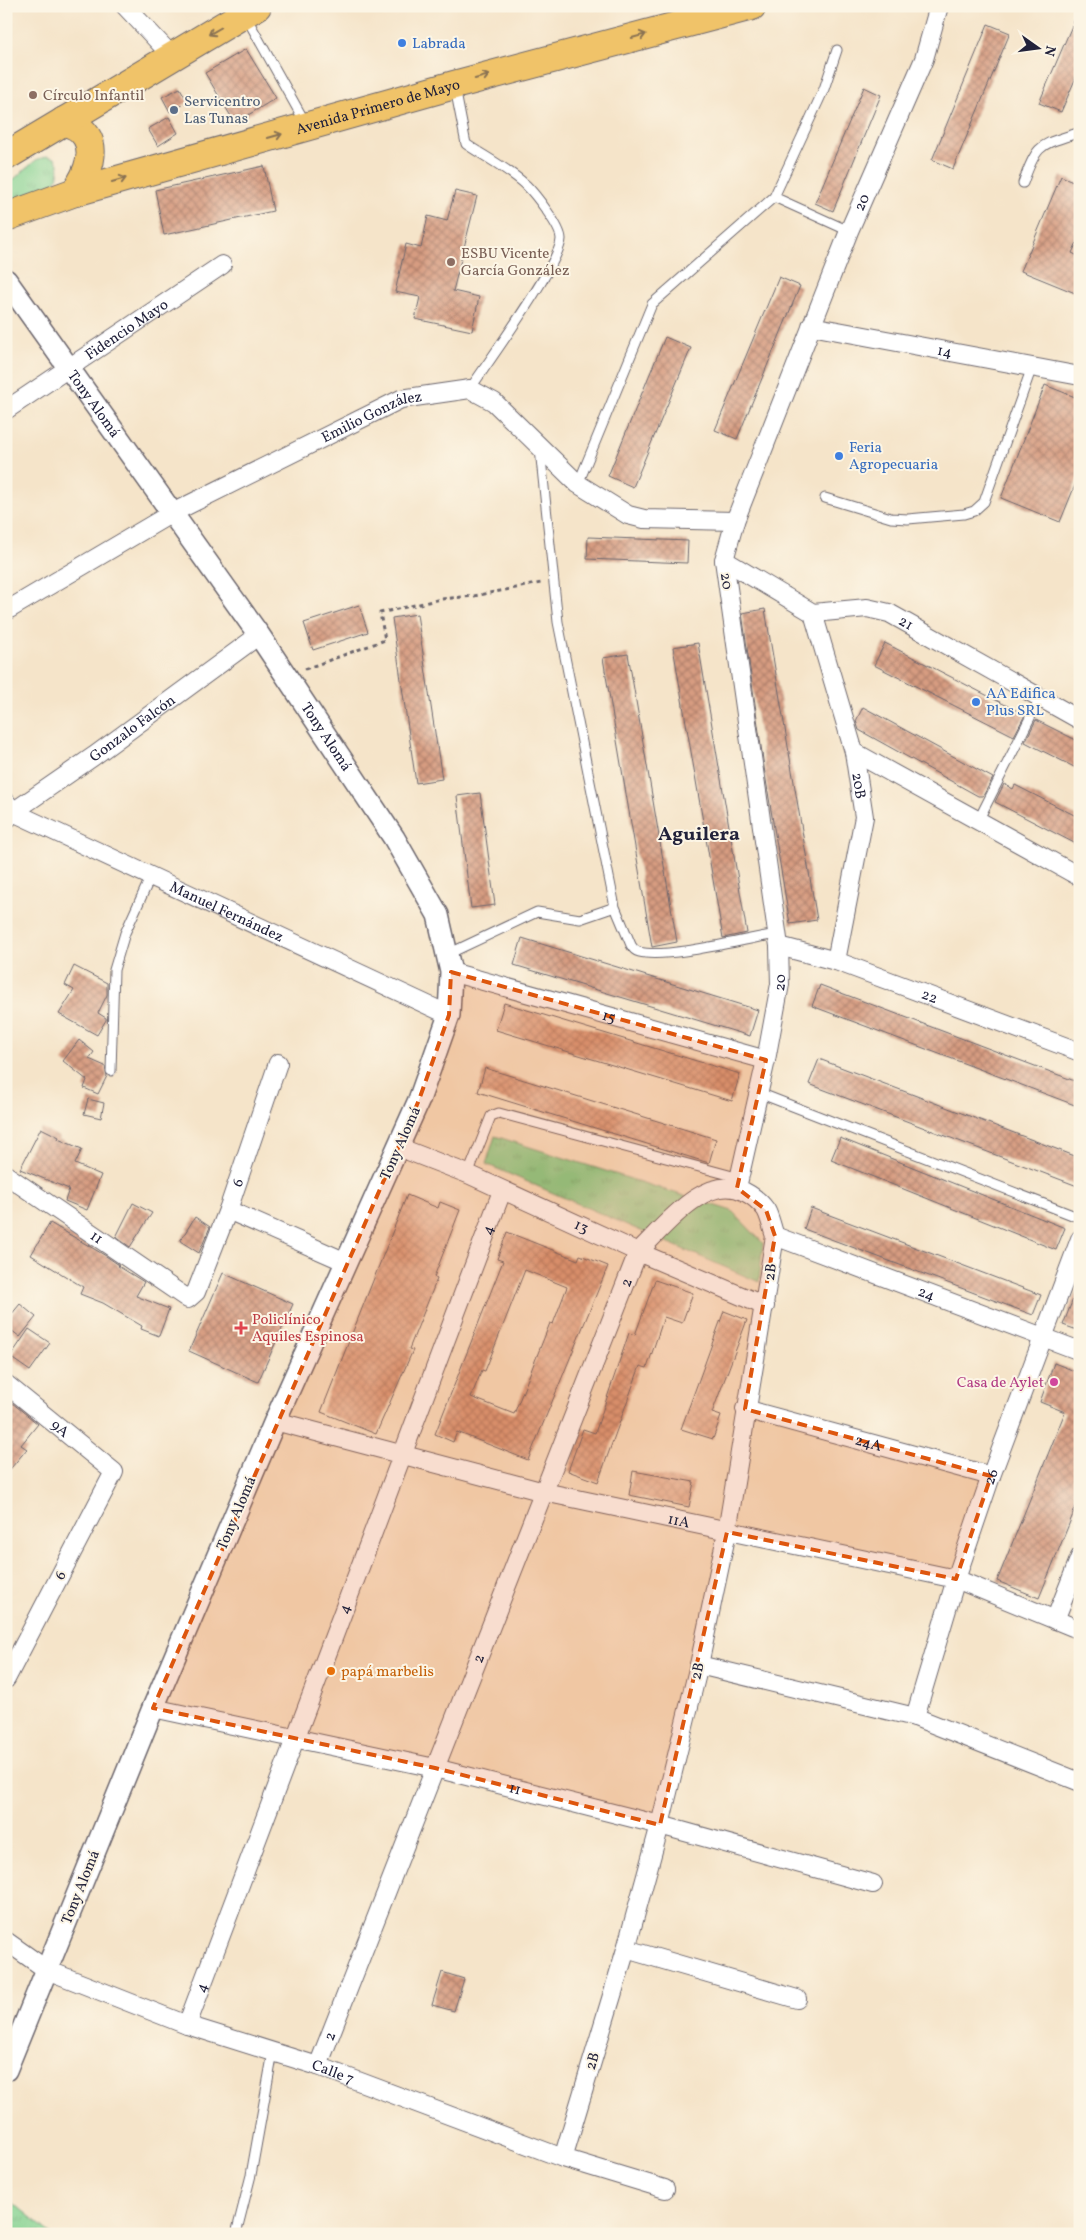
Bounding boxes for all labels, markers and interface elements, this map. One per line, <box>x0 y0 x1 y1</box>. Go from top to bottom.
north arrow <box>1014 22 1064 72</box>
one-way arrow <box>209 26 223 36</box>
one-way arrow <box>631 31 647 40</box>
place label: Labrada <box>412 34 466 55</box>
marker: Labrada <box>396 37 408 49</box>
text: N <box>1039 44 1060 58</box>
one-way arrow <box>474 72 490 82</box>
street label: Avenida Primero de Mayo <box>294 75 463 141</box>
place label: Círculo Infantil <box>43 86 144 107</box>
marker: Círculo Infantil <box>27 89 39 101</box>
place label: Servicentro Las Tunas <box>184 92 260 130</box>
marker: Servicentro Las Tunas <box>168 104 180 116</box>
one-way arrow <box>267 130 283 140</box>
one-way arrow <box>110 174 126 184</box>
street label: 20 <box>850 191 876 215</box>
place label: ESBU Vicente García González <box>461 244 569 282</box>
marker: ESBU Vicente García González <box>445 256 457 268</box>
street label: Fidencio Mayo <box>81 295 173 366</box>
street label: 14 <box>935 341 954 364</box>
street label: Tony Alomá <box>62 367 124 443</box>
street label: Emilio González <box>318 387 423 449</box>
place label: Feria Agropecuaria <box>849 438 938 476</box>
marker: Feria Agropecuaria <box>833 450 845 462</box>
street label: 20 <box>714 571 737 591</box>
street label: 21 <box>894 611 917 636</box>
place label: AA Edifica Plus SRL <box>986 684 1056 722</box>
street label: Gonzalo Falcón <box>86 691 180 768</box>
marker: AA Edifica Plus SRL <box>970 696 982 708</box>
street label: Tony Alomá <box>295 699 356 776</box>
street label: 20B <box>845 771 870 800</box>
district label: Aguilera <box>658 821 740 849</box>
street label: Manuel Fernández <box>166 877 286 948</box>
street label: 20 <box>770 974 792 993</box>
street label: 22 <box>918 985 940 1010</box>
street label: 15 <box>599 1006 618 1029</box>
street label: Tony Alomá <box>376 1103 427 1184</box>
street label: 6 <box>228 1176 250 1190</box>
street label: 13 <box>570 1215 591 1240</box>
street label: 4 <box>477 1222 500 1238</box>
street label: 11 <box>85 1226 107 1250</box>
street label: 2B <box>760 1262 783 1282</box>
street label: 2 <box>616 1275 639 1291</box>
street label: 24 <box>915 1282 938 1307</box>
place label: Policlínico Aquiles Espinosa <box>252 1310 364 1348</box>
marker: Policlínico Aquiles Espinosa <box>234 1321 248 1335</box>
place label: Casa de Aylet <box>957 1373 1044 1394</box>
marker: Casa de Aylet <box>1048 1376 1060 1388</box>
street label: 9A <box>46 1415 73 1444</box>
street label: 24A <box>852 1430 884 1458</box>
street label: 26 <box>980 1466 1005 1488</box>
street label: Tony Alomá <box>212 1473 262 1554</box>
street label: 11A <box>665 1509 692 1535</box>
street label: 6 <box>50 1568 72 1584</box>
street label: 4 <box>334 1601 357 1617</box>
street label: 2 <box>468 1651 491 1667</box>
street label: 2B <box>686 1660 711 1682</box>
place label: papá marbelis <box>341 1662 434 1683</box>
marker: papá marbelis <box>325 1665 337 1677</box>
street label: 11 <box>507 1778 523 1801</box>
street label: Tony Alomá <box>57 1847 106 1928</box>
street label: 4 <box>191 1980 214 1996</box>
street label: 2 <box>320 2029 342 2044</box>
street label: 2B <box>581 2050 606 2073</box>
street label: Calle 7 <box>309 2056 357 2091</box>

